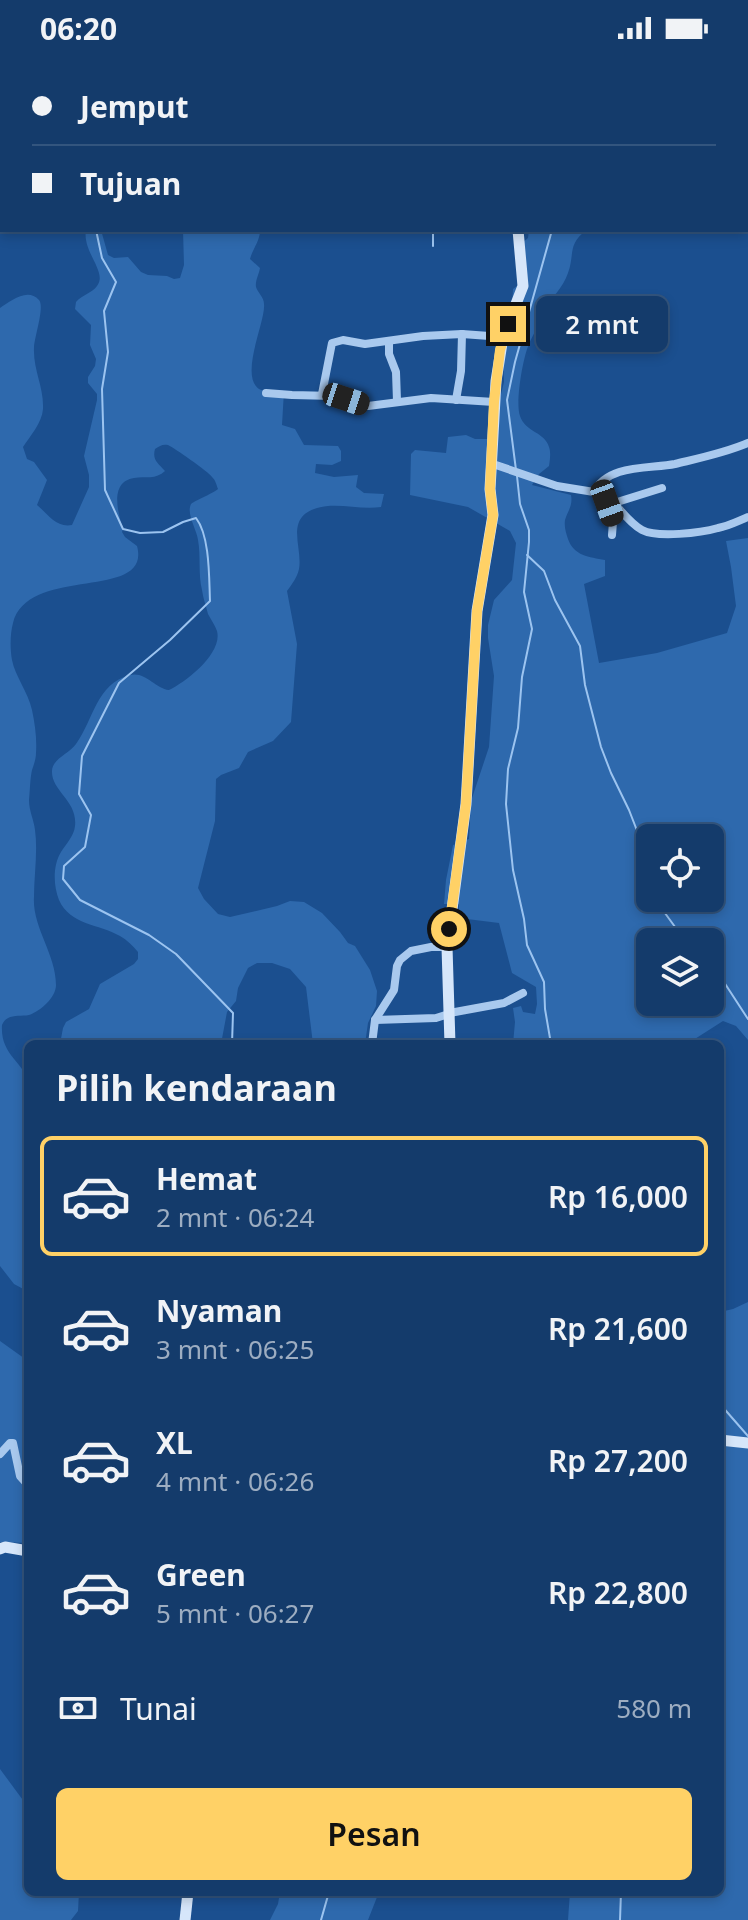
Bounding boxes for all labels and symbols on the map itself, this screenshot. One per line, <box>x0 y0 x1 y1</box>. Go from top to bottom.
callout: 2 mnt <box>536 296 668 352</box>
route end <box>490 306 526 342</box>
car <box>319 380 373 418</box>
car <box>588 476 626 530</box>
route start <box>431 911 467 947</box>

